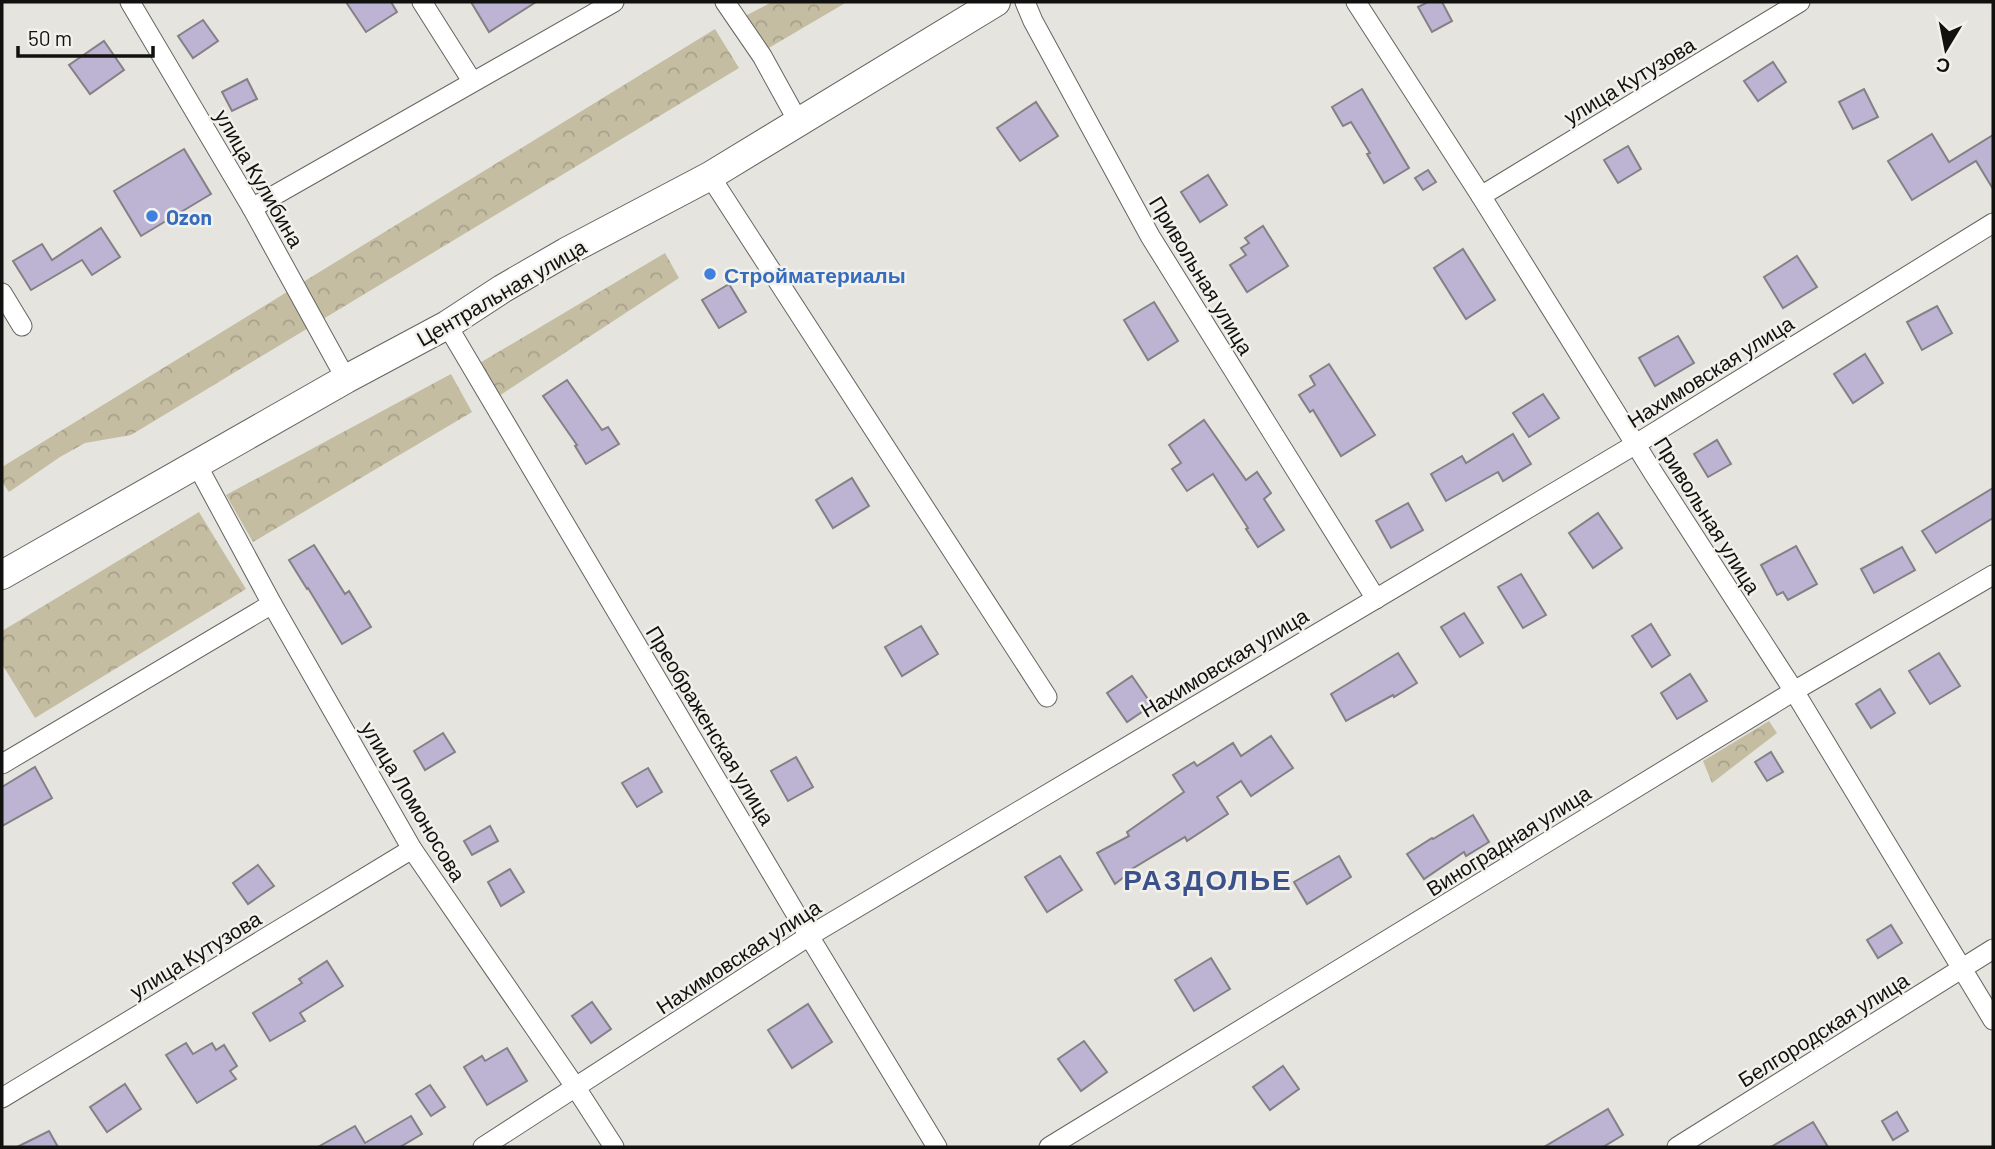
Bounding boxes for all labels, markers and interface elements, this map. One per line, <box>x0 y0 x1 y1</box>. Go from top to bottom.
scale bar <box>18 14 152 58</box>
north arrow <box>1911 14 1981 84</box>
text: 50 m <box>28 25 72 50</box>
street label: улица Кутузова <box>1559 31 1699 129</box>
text: С <box>1934 54 1952 79</box>
street label: улица Кулибина <box>210 105 310 252</box>
street label: Привольная улица <box>1145 191 1259 359</box>
place label: Ozon <box>166 204 212 229</box>
marker: Ozon <box>144 208 160 224</box>
street label: Центральная улица <box>412 233 590 351</box>
place label: Стройматериалы <box>724 262 906 287</box>
marker: Стройматериалы <box>702 266 718 282</box>
street label: Нахимовская улица <box>1622 310 1798 432</box>
street label: Привольная улица <box>1650 432 1767 598</box>
street label: Нахимовская улица <box>1136 602 1313 722</box>
street label: Преображенская улица <box>642 621 781 829</box>
street label: улица Ломоносова <box>356 717 472 886</box>
street label: Виноградная улица <box>1421 779 1595 901</box>
district label: РАЗДОЛЬЕ <box>1123 862 1293 896</box>
street label: Нахимовская улица <box>651 893 825 1019</box>
street label: улица Кутузова <box>125 905 265 1003</box>
street label: Белгородская улица <box>1733 966 1913 1092</box>

